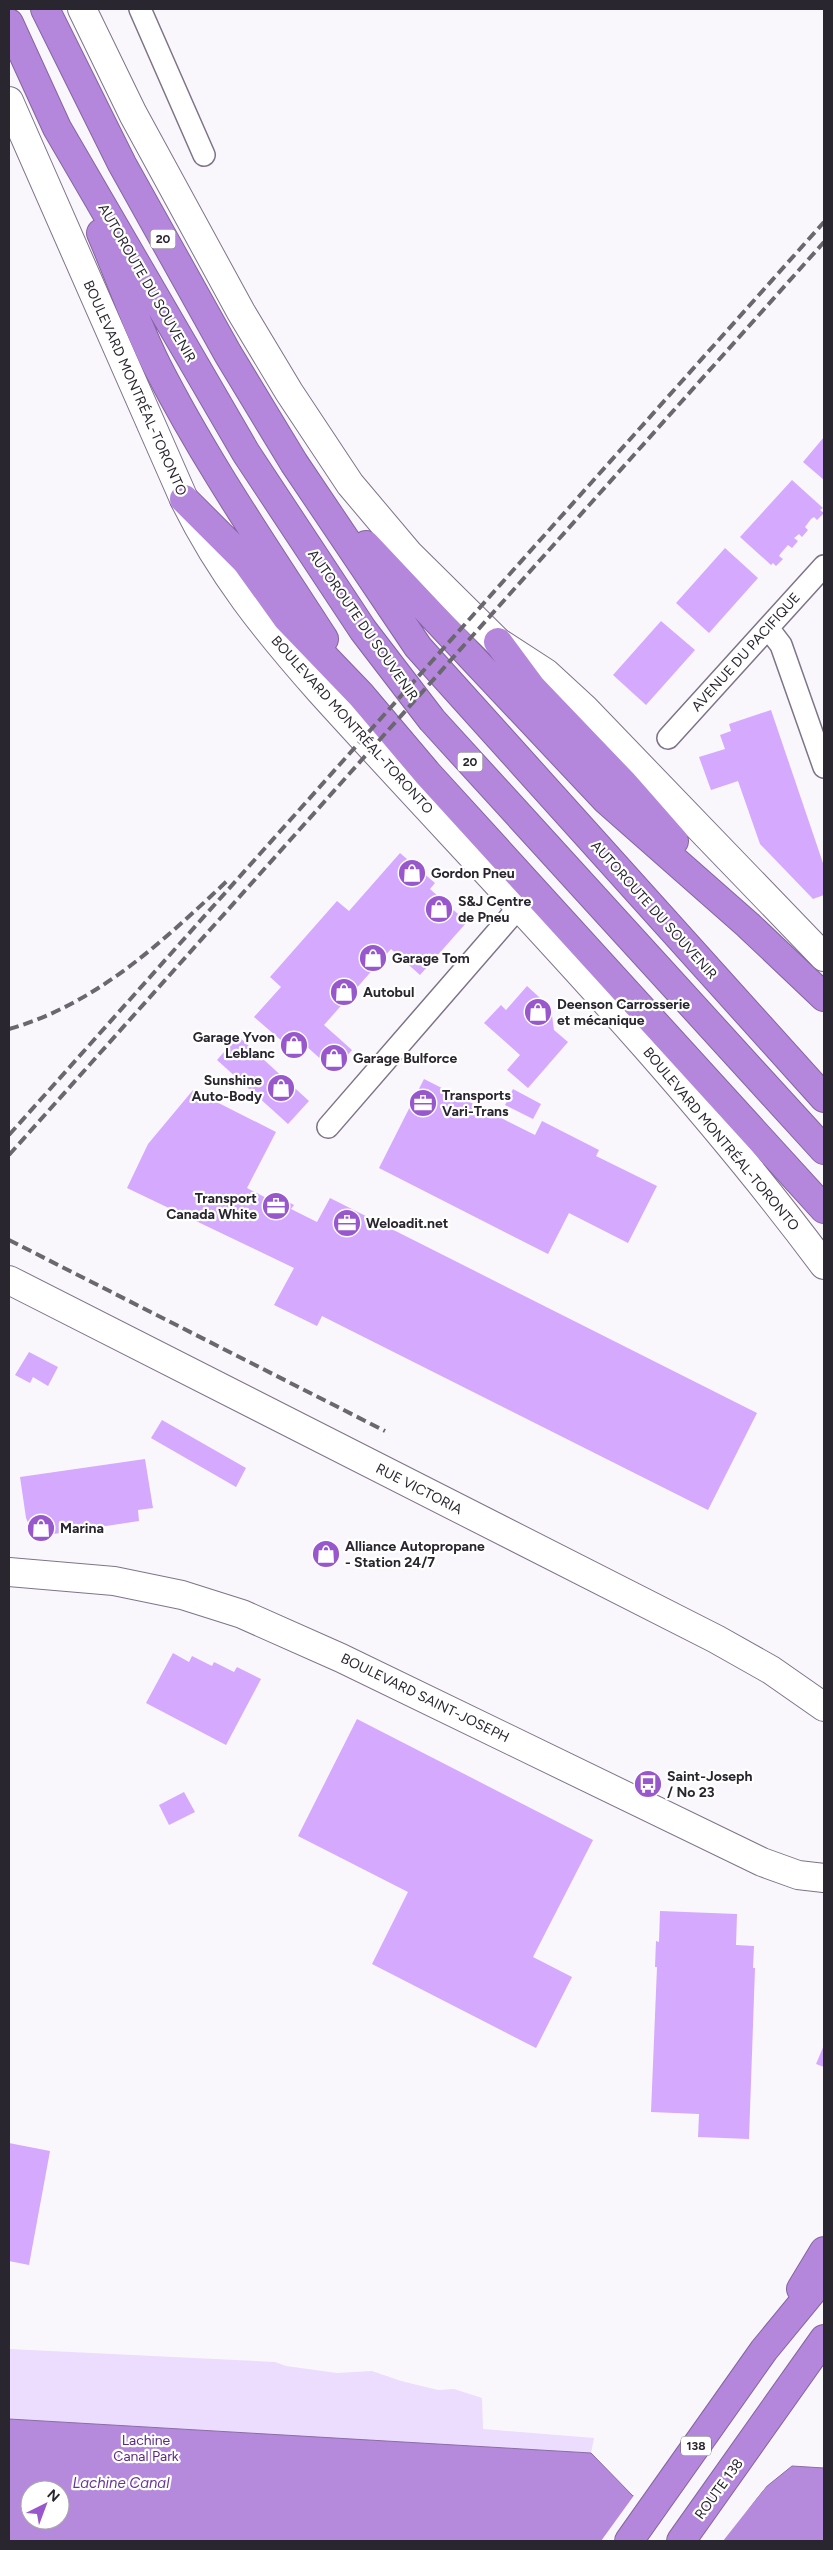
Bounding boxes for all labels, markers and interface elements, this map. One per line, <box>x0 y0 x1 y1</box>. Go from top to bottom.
street label: AUTOROUTE DU SOUVENIR <box>95 201 200 366</box>
road number: 20 <box>150 230 176 248</box>
street label: BOULEVARD MONTRÉAL-TORONTO <box>80 278 190 498</box>
street label: AUTOROUTE DU SOUVENIR <box>304 546 422 704</box>
street label: AVENUE DU PACIFIQUE <box>688 589 804 715</box>
street label: BOULEVARD MONTRÉAL-TORONTO <box>267 632 437 818</box>
road number: 20 <box>458 752 482 772</box>
street label: AUTOROUTE DU SOUVENIR <box>587 837 721 983</box>
shop icon: Gordon Pneu <box>397 858 427 888</box>
place label: Gordon Pneu <box>431 865 515 882</box>
place label: S&J Centre de Pneu <box>458 893 531 926</box>
shop icon: S&J Centre de Pneu <box>424 894 454 924</box>
shop icon: Garage Tom <box>358 943 388 973</box>
place label: Garage Tom <box>392 950 470 967</box>
shop icon: Autobul <box>329 977 359 1007</box>
place label: Autobul <box>363 984 414 1001</box>
place label: Deenson Carrosserie et mécanique <box>557 996 690 1029</box>
shop icon: Deenson Carrosserie et mécanique <box>523 997 553 1027</box>
place label: Garage Yvon Leblanc <box>193 1029 275 1062</box>
shop icon: Garage Yvon Leblanc <box>279 1030 309 1060</box>
shop icon: Garage Bulforce <box>319 1043 349 1073</box>
street label: BOULEVARD MONTRÉAL-TORONTO <box>639 1044 803 1234</box>
place label: Garage Bulforce <box>353 1050 458 1067</box>
place label: Sunshine Auto-Body <box>192 1072 263 1105</box>
shop icon: Sunshine Auto-Body <box>266 1073 296 1103</box>
place label: Transports Vari-Trans <box>442 1087 511 1120</box>
office icon: Transports Vari-Trans <box>408 1088 438 1118</box>
place label: Transport Canada White <box>166 1190 257 1223</box>
office icon: Transport Canada White <box>261 1191 291 1221</box>
office icon: Weloadit.net <box>332 1208 362 1238</box>
place label: Weloadit.net <box>366 1215 449 1232</box>
street label: RUE VICTORIA <box>373 1460 465 1518</box>
shop icon: Marina <box>26 1513 56 1543</box>
place label: Marina <box>60 1520 104 1537</box>
place label: Alliance Autopropane - Station 24/7 <box>345 1538 485 1571</box>
shop icon: Alliance Autopropane - Station 24/7 <box>311 1539 341 1569</box>
street label: BOULEVARD SAINT-JOSEPH <box>338 1650 512 1746</box>
place label: Saint-Joseph / No 23 <box>667 1768 752 1801</box>
bus stop icon: Saint-Joseph / No 23 <box>633 1769 663 1799</box>
park label: Lachine Canal Park <box>113 2432 179 2465</box>
road number: 138 <box>681 2436 711 2456</box>
street label: ROUTE 138 <box>691 2455 747 2523</box>
water label: Lachine Canal <box>72 2474 170 2492</box>
north arrow <box>20 2480 70 2530</box>
text: N <box>44 2486 63 2506</box>

